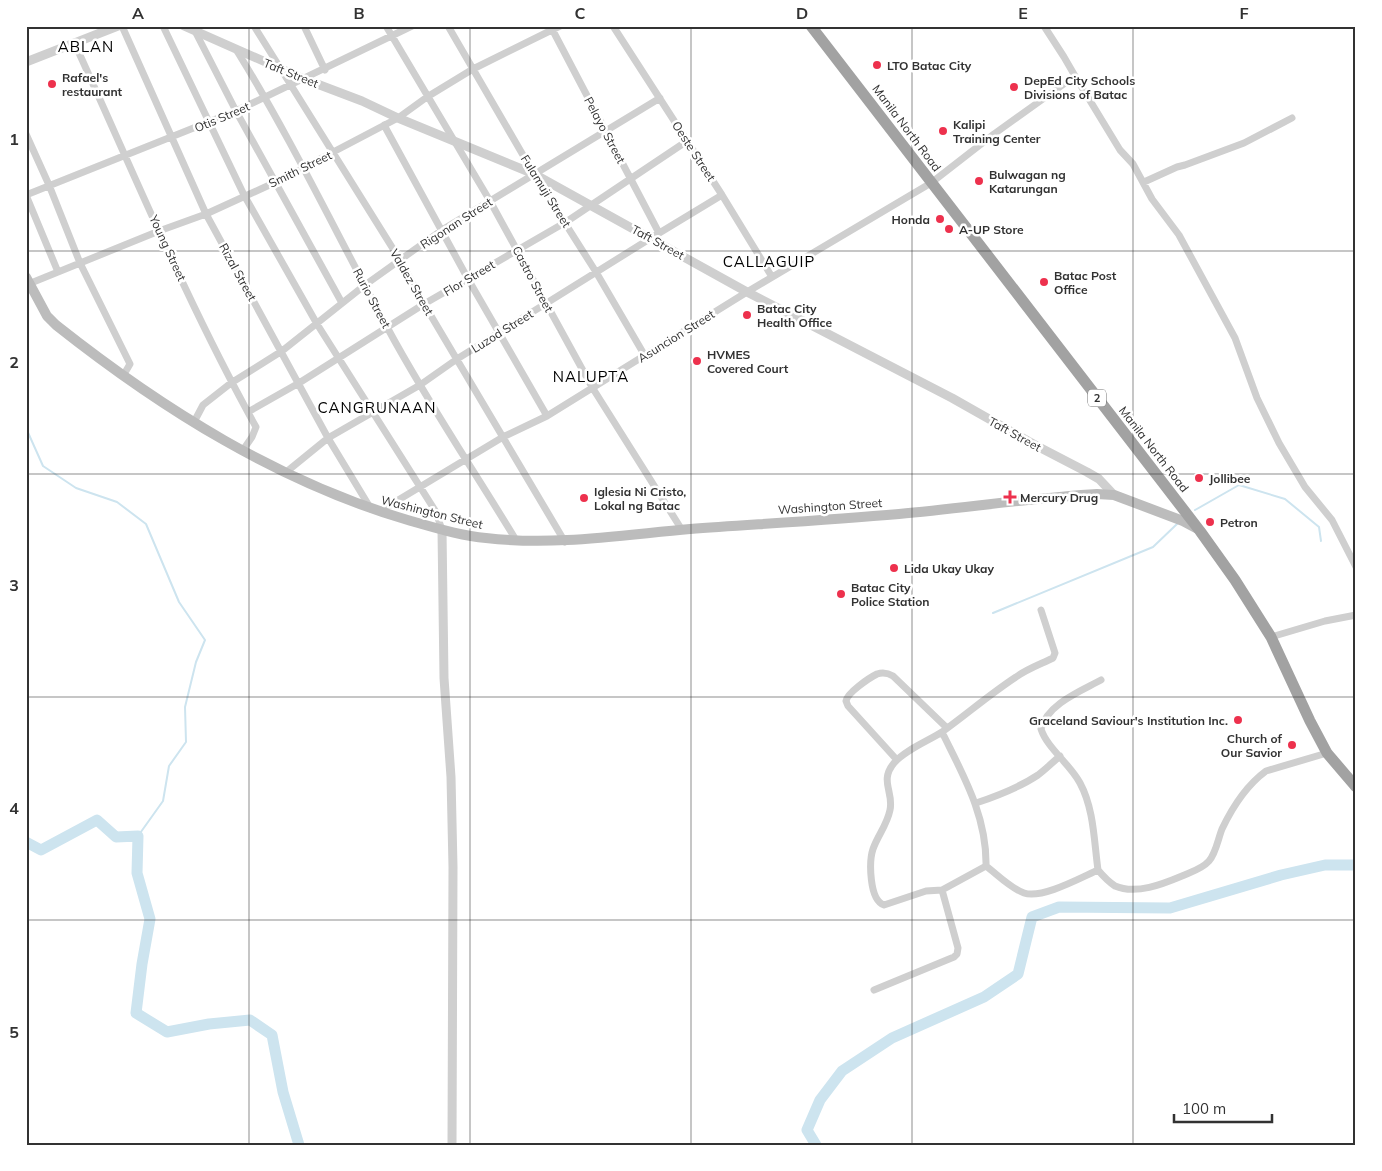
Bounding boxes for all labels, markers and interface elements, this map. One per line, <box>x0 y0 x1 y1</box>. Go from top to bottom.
text: A <box>132 3 144 23</box>
text: B <box>353 3 365 23</box>
text: C <box>575 3 586 23</box>
text: D <box>796 3 808 23</box>
text: E <box>1018 3 1028 23</box>
text: F <box>1239 3 1249 23</box>
district label: ABLAN <box>58 37 114 56</box>
street label: Taft Street <box>261 55 321 91</box>
place label: LTO Batac City <box>887 58 972 73</box>
marker: LTO Batac City <box>871 59 883 71</box>
place label: Rafael's restaurant <box>62 70 123 99</box>
place label: DepEd City Schools Divisions of Batac <box>1024 73 1135 102</box>
marker: Rafael's restaurant <box>46 78 58 90</box>
marker: DepEd City Schools Divisions of Batac <box>1008 81 1020 93</box>
street label: Manila North Road <box>869 82 945 174</box>
street label: Pelayo Street <box>581 94 629 166</box>
street label: Otis Street <box>192 99 252 135</box>
place label: Kalipi Training Center <box>953 117 1041 146</box>
street label: Oeste Street <box>669 118 719 184</box>
marker: Kalipi Training Center <box>937 125 949 137</box>
text: 1 <box>9 129 19 149</box>
street label: Smith Street <box>266 147 334 191</box>
street label: Fulamuji Street <box>518 152 574 230</box>
place label: Bulwagan ng Katarungan <box>989 167 1066 196</box>
marker: Bulwagan ng Katarungan <box>973 175 985 187</box>
street label: Rigonan Street <box>417 194 495 252</box>
street label: Young Street <box>146 212 190 283</box>
place label: Honda <box>891 212 930 227</box>
marker: Honda <box>934 213 946 225</box>
street label: Taft Street <box>629 221 687 263</box>
place label: A-UP Store <box>959 222 1024 237</box>
marker: A-UP Store <box>943 223 955 235</box>
street label: Rizal Street <box>216 241 260 303</box>
street label: Castro Street <box>509 243 557 315</box>
street label: Valdez Street <box>387 246 437 318</box>
district label: CALLAGUIP <box>723 252 815 271</box>
street label: Flor Street <box>441 257 497 299</box>
street label: Rurio Street <box>350 266 394 330</box>
place label: Batac Post Office <box>1054 268 1117 297</box>
marker: Batac Post Office <box>1038 276 1050 288</box>
place label: Batac City Health Office <box>757 301 833 330</box>
street label: Luzod Street <box>468 306 536 356</box>
street label: Asuncion Street <box>635 306 717 366</box>
marker: Batac City Health Office <box>741 309 753 321</box>
place label: HVMES Covered Court <box>707 347 789 376</box>
text: 2 <box>9 352 19 372</box>
marker: HVMES Covered Court <box>691 355 703 367</box>
district label: NALUPTA <box>553 367 629 386</box>
road number: 2 <box>1088 389 1106 406</box>
district label: CANGRUNAAN <box>318 398 436 417</box>
street label: Manila North Road <box>1116 403 1192 495</box>
street label: Taft Street <box>986 413 1044 455</box>
place label: Jollibee <box>1209 471 1251 486</box>
marker: Jollibee <box>1193 472 1205 484</box>
place label: Iglesia Ni Cristo, Lokal ng Batac <box>594 484 686 513</box>
place label: Mercury Drug <box>1020 490 1098 505</box>
marker: Mercury Drug <box>1004 491 1016 503</box>
street label: Washington Street <box>380 492 484 532</box>
marker: Iglesia Ni Cristo, Lokal ng Batac <box>578 492 590 504</box>
street label: Washington Street <box>777 495 883 517</box>
place label: Petron <box>1220 515 1258 530</box>
marker: Petron <box>1204 516 1216 528</box>
place label: Lida Ukay Ukay <box>904 561 994 576</box>
marker: Lida Ukay Ukay <box>888 562 900 574</box>
text: 3 <box>9 575 19 595</box>
place label: Batac City Police Station <box>851 580 930 609</box>
marker: Batac City Police Station <box>835 588 847 600</box>
place label: Graceland Saviour's Institution Inc. <box>1029 713 1228 728</box>
marker: Graceland Saviour's Institution Inc. <box>1232 714 1244 726</box>
place label: Church of Our Savior <box>1221 731 1283 760</box>
marker: Church of Our Savior <box>1286 739 1298 751</box>
text: 4 <box>9 798 19 818</box>
text: 5 <box>9 1022 19 1042</box>
scale bar <box>1174 1091 1272 1123</box>
text: 100 m <box>1182 1099 1226 1118</box>

